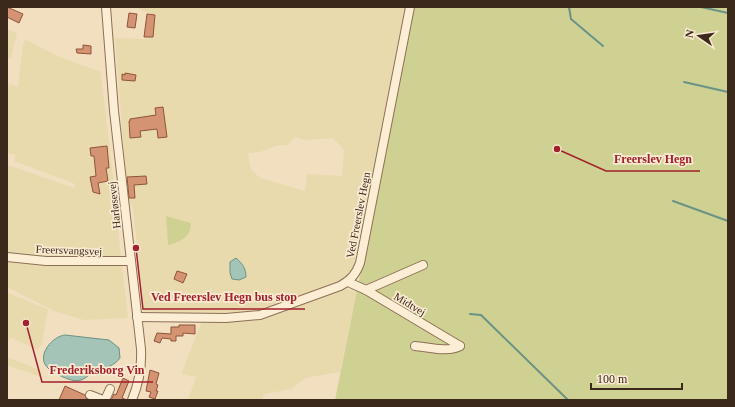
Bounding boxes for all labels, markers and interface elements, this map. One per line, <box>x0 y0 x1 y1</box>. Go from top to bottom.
north arrow <box>679 16 719 56</box>
text: N <box>683 28 696 39</box>
callout: Freerslev Hegn <box>606 147 700 171</box>
text: Freerslev Hegn <box>614 152 692 166</box>
street label: Ved Freerslev Hegn <box>344 170 372 259</box>
street label: Harløsevej <box>106 181 122 229</box>
street label: Freersvangsvej <box>36 243 102 257</box>
callout: Ved Freerslev Hegn bus stop <box>143 285 305 309</box>
text: Ved Freerslev Hegn bus stop <box>151 290 297 304</box>
street label: Midtvej <box>392 290 428 318</box>
callout: Frederiksborg Vin <box>42 358 153 382</box>
text: Frederiksborg Vin <box>50 363 145 377</box>
scale bar <box>591 365 682 391</box>
text: 100 m <box>597 372 628 386</box>

